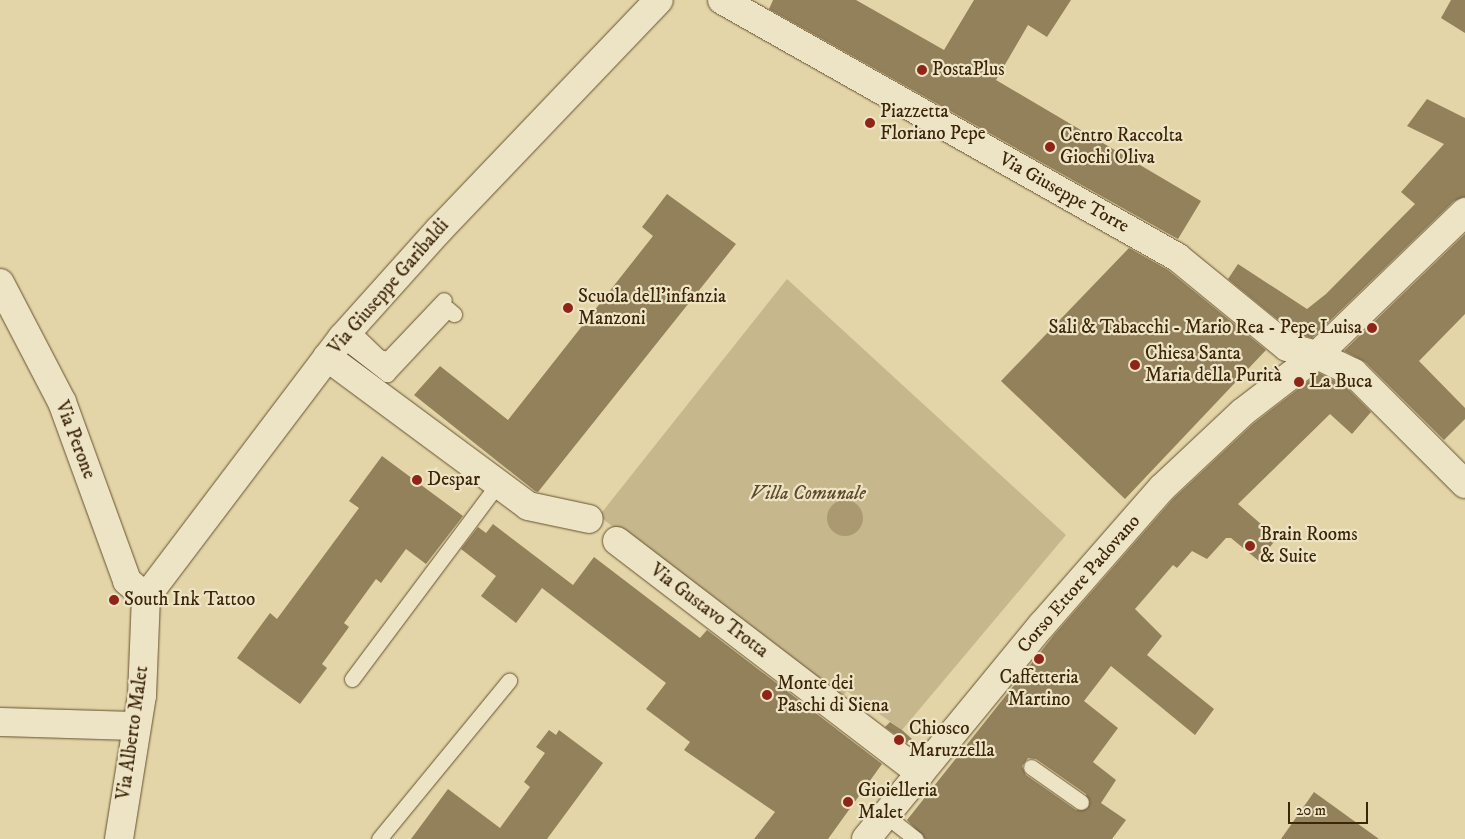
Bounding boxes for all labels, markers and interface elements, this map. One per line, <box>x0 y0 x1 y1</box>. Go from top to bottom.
place label: PostaPlus <box>932 59 1005 81</box>
marker: PostaPlus <box>916 64 928 76</box>
place label: Piazzetta Floriano Pepe <box>880 101 986 145</box>
marker: Piazzetta Floriano Pepe <box>864 117 876 129</box>
place label: Centro Raccolta Giochi Oliva <box>1060 125 1183 169</box>
marker: Centro Raccolta Giochi Oliva <box>1044 141 1056 153</box>
street label: Via Giuseppe Torre <box>995 148 1133 238</box>
street label: Via Giuseppe Garibaldi <box>324 215 454 359</box>
place label: Scuola dell'infanzia Manzoni <box>578 286 726 330</box>
marker: Scuola dell'infanzia Manzoni <box>562 302 574 314</box>
place label: Sali & Tabacchi - Mario Rea - Pepe Luisa <box>1048 317 1362 339</box>
marker: Sali & Tabacchi - Mario Rea - Pepe Luisa <box>1366 322 1378 334</box>
place label: Chiesa Santa Maria della Purità <box>1145 343 1282 387</box>
marker: Chiesa Santa Maria della Purità <box>1129 359 1141 371</box>
place label: La Buca <box>1309 371 1372 393</box>
marker: La Buca <box>1293 376 1305 388</box>
street label: Via Perone <box>50 398 100 482</box>
place label: Despar <box>427 469 480 491</box>
marker: Despar <box>411 474 423 486</box>
park label: Villa Comunale <box>750 483 866 505</box>
street label: Corso Ettore Padovano <box>1013 510 1145 658</box>
place label: Brain Rooms & Suite <box>1260 524 1358 568</box>
marker: Brain Rooms & Suite <box>1244 540 1256 552</box>
street label: Via Gustavo Trotta <box>645 559 773 663</box>
place label: South Ink Tattoo <box>124 589 255 611</box>
marker: South Ink Tattoo <box>108 594 120 606</box>
marker: Caffetteria Martino <box>1033 653 1045 665</box>
street label: Via Alberto Malet <box>112 665 154 801</box>
place label: Caffetteria Martino <box>999 667 1079 711</box>
place label: Monte dei Paschi di Siena <box>777 673 889 717</box>
marker: Monte dei Paschi di Siena <box>761 689 773 701</box>
place label: Chiosco Maruzzella <box>909 718 995 762</box>
marker: Chiosco Maruzzella <box>893 734 905 746</box>
place label: Gioielleria Malet <box>858 780 937 824</box>
scale bar <box>1290 792 1370 824</box>
marker: Gioielleria Malet <box>842 796 854 808</box>
text: 20 m <box>1296 801 1326 820</box>

